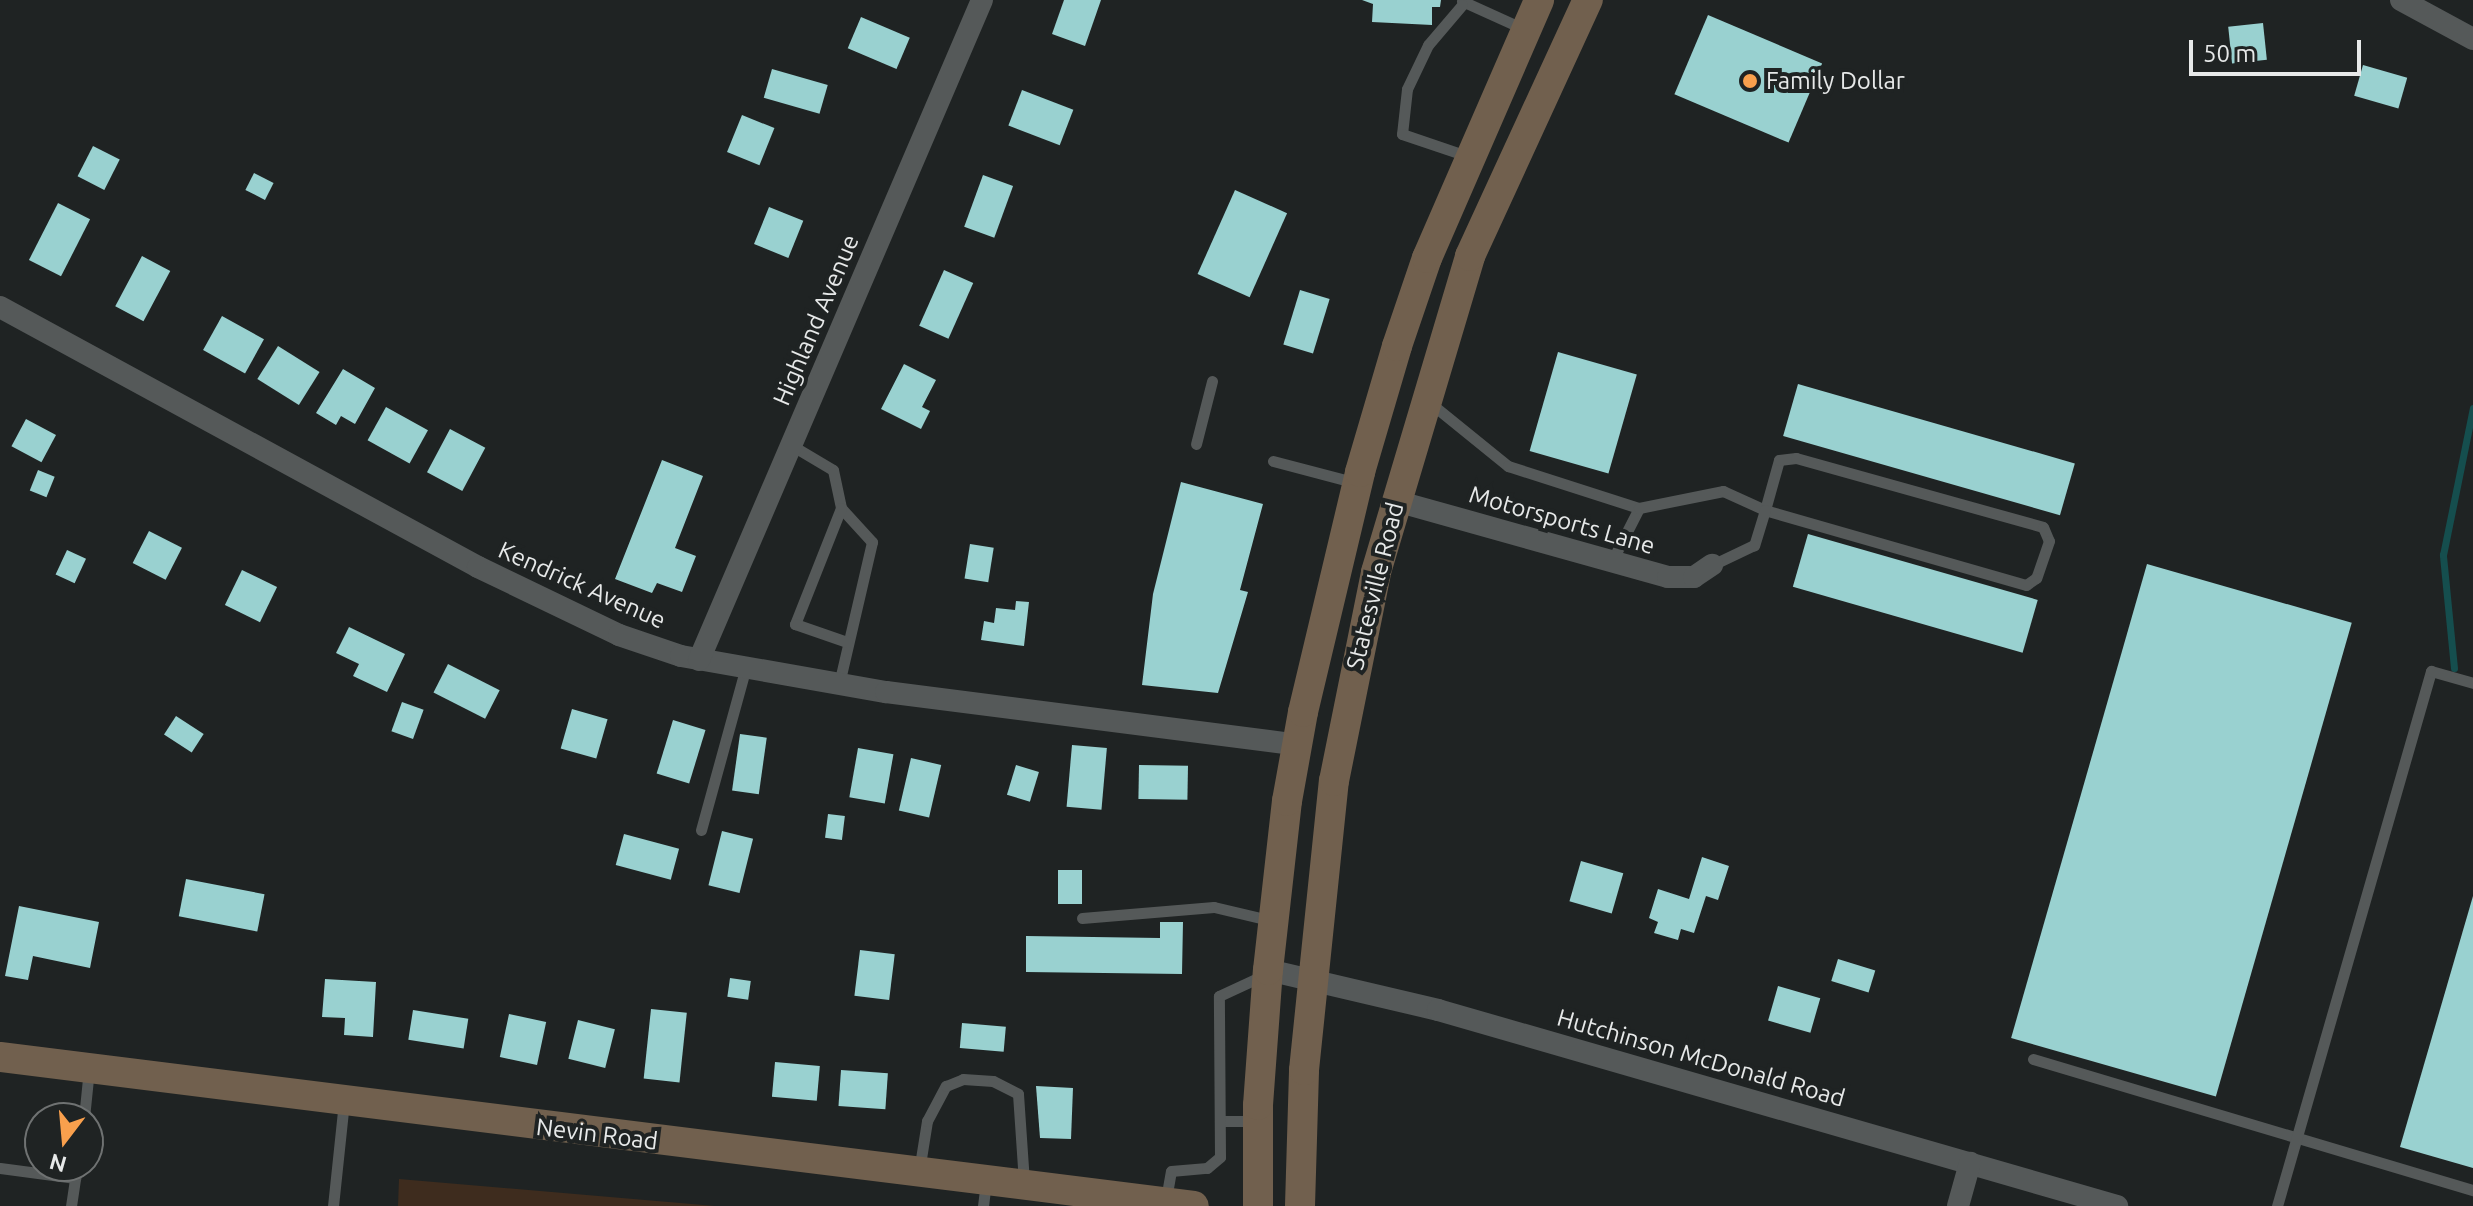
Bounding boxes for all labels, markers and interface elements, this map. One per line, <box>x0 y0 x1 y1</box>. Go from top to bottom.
scale bar <box>2193 24 2365 74</box>
text: 50 m <box>2203 40 2256 67</box>
place label: Family Dollar <box>1766 67 1905 95</box>
marker: Family Dollar <box>1741 72 1759 90</box>
street label: Highland Avenue <box>767 230 865 410</box>
street label: Motorsports Lane <box>1466 480 1658 560</box>
street label: Statesville Road <box>1340 499 1410 673</box>
street label: Kendrick Avenue <box>494 535 670 635</box>
street label: Hutchinson McDonald Road <box>1554 1003 1848 1113</box>
north arrow <box>24 1102 104 1182</box>
street label: Nevin Road <box>534 1112 660 1156</box>
text: N <box>46 1149 69 1178</box>

